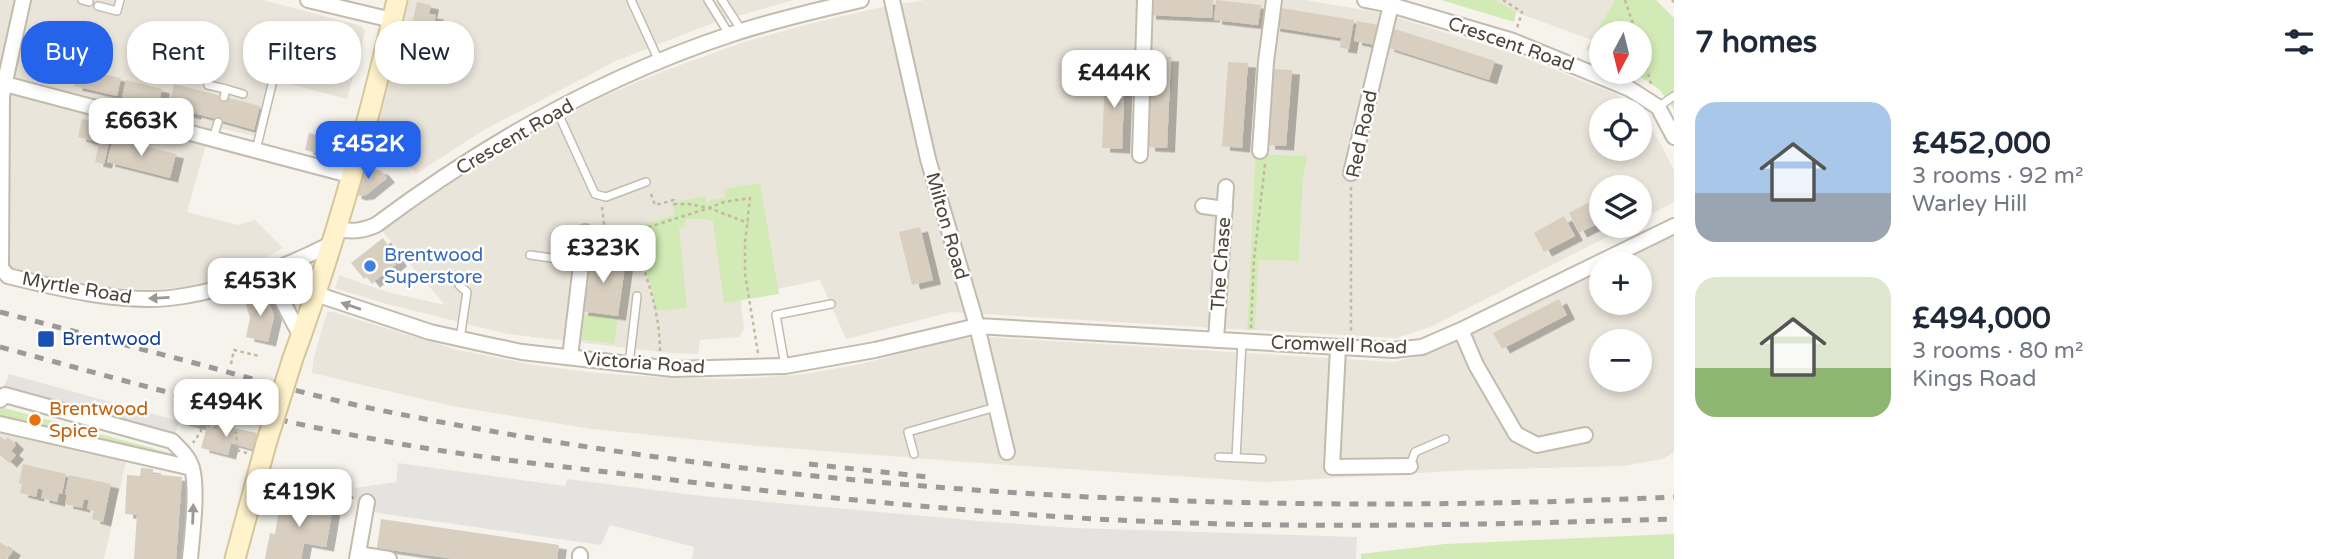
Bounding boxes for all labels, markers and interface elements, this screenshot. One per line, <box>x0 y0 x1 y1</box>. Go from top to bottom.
street label: Crescent Road <box>1445 12 1577 76</box>
chip: Buy <box>21 21 113 84</box>
chip: Rent <box>127 21 229 84</box>
chip: Filters <box>243 21 361 84</box>
chip: New <box>375 21 474 84</box>
north arrow <box>1589 21 1652 84</box>
map controls <box>1589 21 1652 392</box>
icon: filters <box>2280 23 2318 61</box>
text: 7 homes <box>1695 24 1817 61</box>
pin: £444K <box>1065 50 1163 110</box>
text: £444K <box>1078 59 1150 87</box>
street label: Red Road <box>1342 88 1382 180</box>
street label: Crescent Road <box>452 94 578 180</box>
button: locate <box>1589 98 1652 161</box>
pin: £663K <box>92 99 190 158</box>
text: £663K <box>105 107 177 135</box>
pin: £452K <box>319 122 417 181</box>
text: £452,000 <box>1912 125 2051 162</box>
text: £452K <box>332 130 404 158</box>
icon: home <box>1751 130 1835 214</box>
text: 3 rooms · 92 m² <box>1912 162 2083 190</box>
street label: Milton Road <box>921 170 973 282</box>
button: layers <box>1589 175 1652 238</box>
text: Warley Hill <box>1912 190 2027 218</box>
street label: The Chase <box>1207 216 1235 312</box>
pin: £323K <box>554 226 652 285</box>
text: £323K <box>567 234 639 262</box>
place label: Brentwood Superstore <box>384 244 483 288</box>
button: + <box>1589 252 1652 315</box>
pin: £453K <box>211 258 309 318</box>
marker: Brentwood Superstore <box>362 258 378 274</box>
text: £453K <box>224 267 296 295</box>
street label: Myrtle Road <box>20 268 134 308</box>
one-way arrow <box>148 293 170 304</box>
one-way arrow <box>340 300 361 311</box>
text: £494,000 <box>1912 300 2051 337</box>
icon: home <box>1751 305 1835 389</box>
place label: Brentwood <box>62 328 161 350</box>
marker: Brentwood <box>36 329 56 349</box>
button: − <box>1589 329 1652 392</box>
street label: Cromwell Road <box>1270 332 1408 358</box>
text: 3 rooms · 80 m² <box>1912 337 2083 365</box>
street label: Victoria Road <box>582 348 706 378</box>
text: Kings Road <box>1912 365 2036 393</box>
pin: £494K <box>177 380 275 439</box>
text: £494K <box>190 388 262 416</box>
place label: Brentwood Spice <box>49 398 148 442</box>
marker: Brentwood Spice <box>27 412 43 428</box>
pin: £419K <box>250 470 348 529</box>
text: £419K <box>263 478 335 506</box>
one-way arrow <box>187 502 198 524</box>

